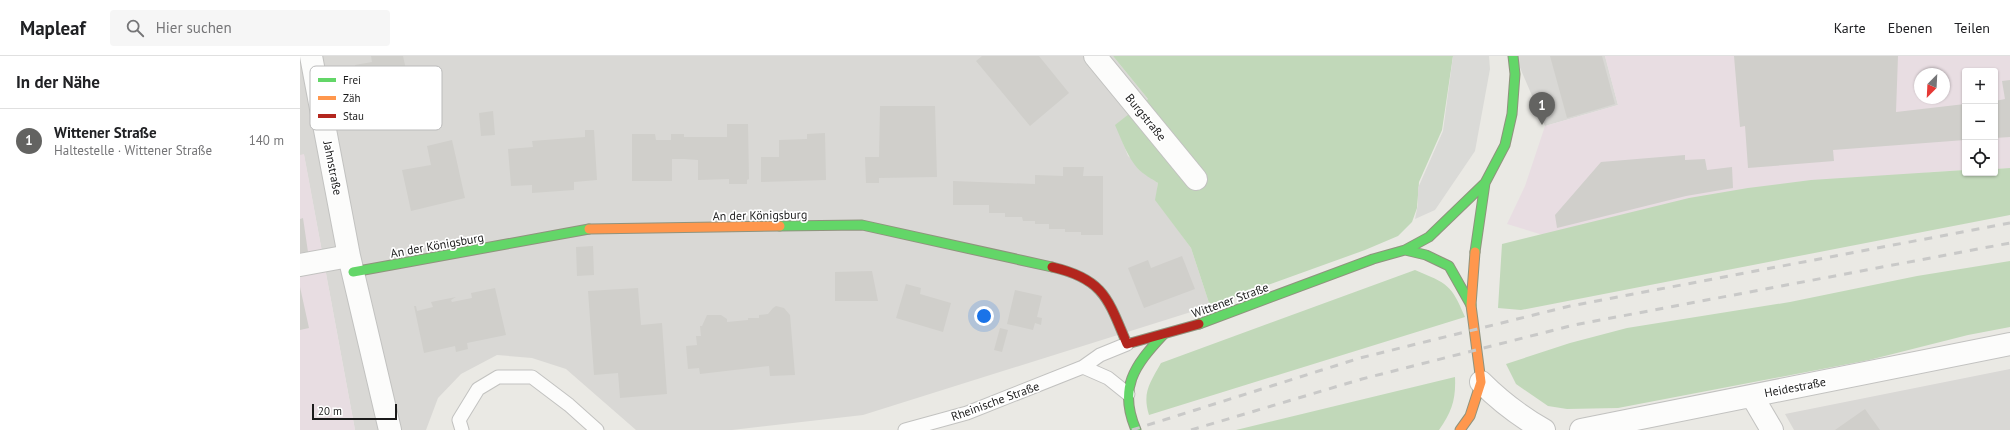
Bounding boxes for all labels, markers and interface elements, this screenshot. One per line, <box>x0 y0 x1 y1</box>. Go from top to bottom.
search box <box>110 10 390 46</box>
text: Mapleaf <box>20 16 86 40</box>
icon: search <box>124 17 146 39</box>
text: Hier suchen <box>156 18 232 37</box>
text: Karte <box>1834 19 1866 37</box>
text: Ebenen <box>1888 19 1932 37</box>
text: Teilen <box>1954 19 1990 37</box>
legend <box>310 66 442 130</box>
north arrow <box>1914 68 1950 104</box>
map controls <box>1962 68 1998 176</box>
button: + <box>1962 68 1998 104</box>
text: In der Nähe <box>16 71 100 93</box>
text: Frei <box>343 73 361 87</box>
street label: Burgstraße <box>1122 90 1170 144</box>
text: Zäh <box>343 91 360 105</box>
pin: 1 <box>1529 92 1555 125</box>
button: − <box>1962 104 1998 140</box>
text: Stau <box>343 109 364 123</box>
text: Wittener Straße <box>54 123 157 142</box>
text: 1 <box>25 132 33 149</box>
text: 140 m <box>249 132 284 149</box>
street label: Jahnstraße <box>320 139 346 196</box>
button: locate <box>1962 140 1998 176</box>
text: Haltestelle · Wittener Straße <box>54 142 212 159</box>
street label: An der Königsburg <box>713 207 807 223</box>
street label: An der Königsburg <box>389 229 485 261</box>
street label: Wittener Straße <box>1189 279 1271 321</box>
your location <box>974 306 994 326</box>
street label: Heidestraße <box>1763 374 1827 400</box>
street label: Rheinische Straße <box>949 378 1041 424</box>
scale bar <box>312 402 397 421</box>
text: 20 m <box>318 404 342 418</box>

